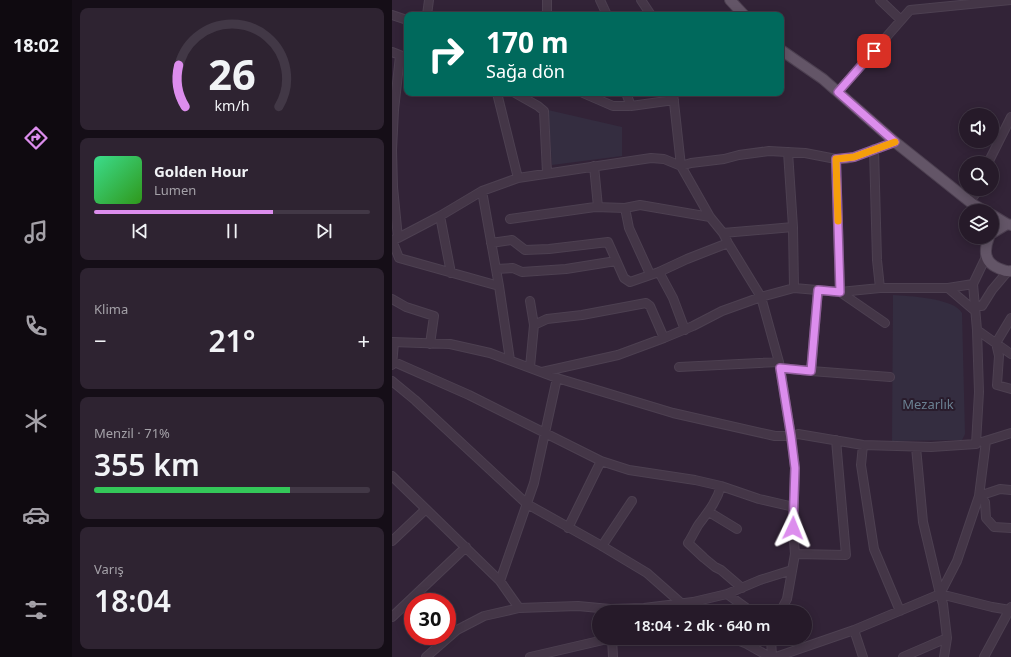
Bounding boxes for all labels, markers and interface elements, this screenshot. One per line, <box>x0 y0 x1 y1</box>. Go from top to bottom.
text: 170 m <box>486 23 569 61</box>
icon: right <box>420 28 472 80</box>
text: 18:02 <box>13 33 59 57</box>
pin <box>857 34 891 68</box>
icon: arrive <box>863 40 885 62</box>
text: 26 <box>208 46 256 102</box>
text: Sağa dön <box>486 59 565 83</box>
text: km/h <box>214 95 250 114</box>
map controls <box>959 108 999 244</box>
button: sound <box>959 108 999 148</box>
icon: directions <box>22 124 50 152</box>
button: search <box>959 156 999 196</box>
text: Golden Hour <box>154 161 248 181</box>
text: Lumen <box>154 181 196 199</box>
button: layers <box>959 204 999 244</box>
icon: music <box>22 218 50 246</box>
icon: previous <box>129 220 151 242</box>
icon: pause <box>221 220 243 242</box>
icon: next <box>313 220 335 242</box>
text: Klima <box>94 300 128 318</box>
icon: phone <box>22 312 50 340</box>
text: 21° <box>208 320 256 361</box>
text: − <box>94 325 107 355</box>
text: + <box>357 325 370 355</box>
park label: Mezarlık <box>902 395 954 413</box>
icon: climate <box>22 407 50 435</box>
text: Menzil · 71% <box>94 424 170 442</box>
text: 355 km <box>94 444 200 485</box>
icon: car <box>22 501 50 529</box>
position arrow <box>772 507 814 549</box>
text: Varış <box>94 560 124 578</box>
text: 18:04 <box>94 580 171 621</box>
speed limit sign: 30 <box>404 593 456 645</box>
icon: filters <box>22 596 50 624</box>
text: 18:04 · 2 dk · 640 m <box>633 615 771 635</box>

